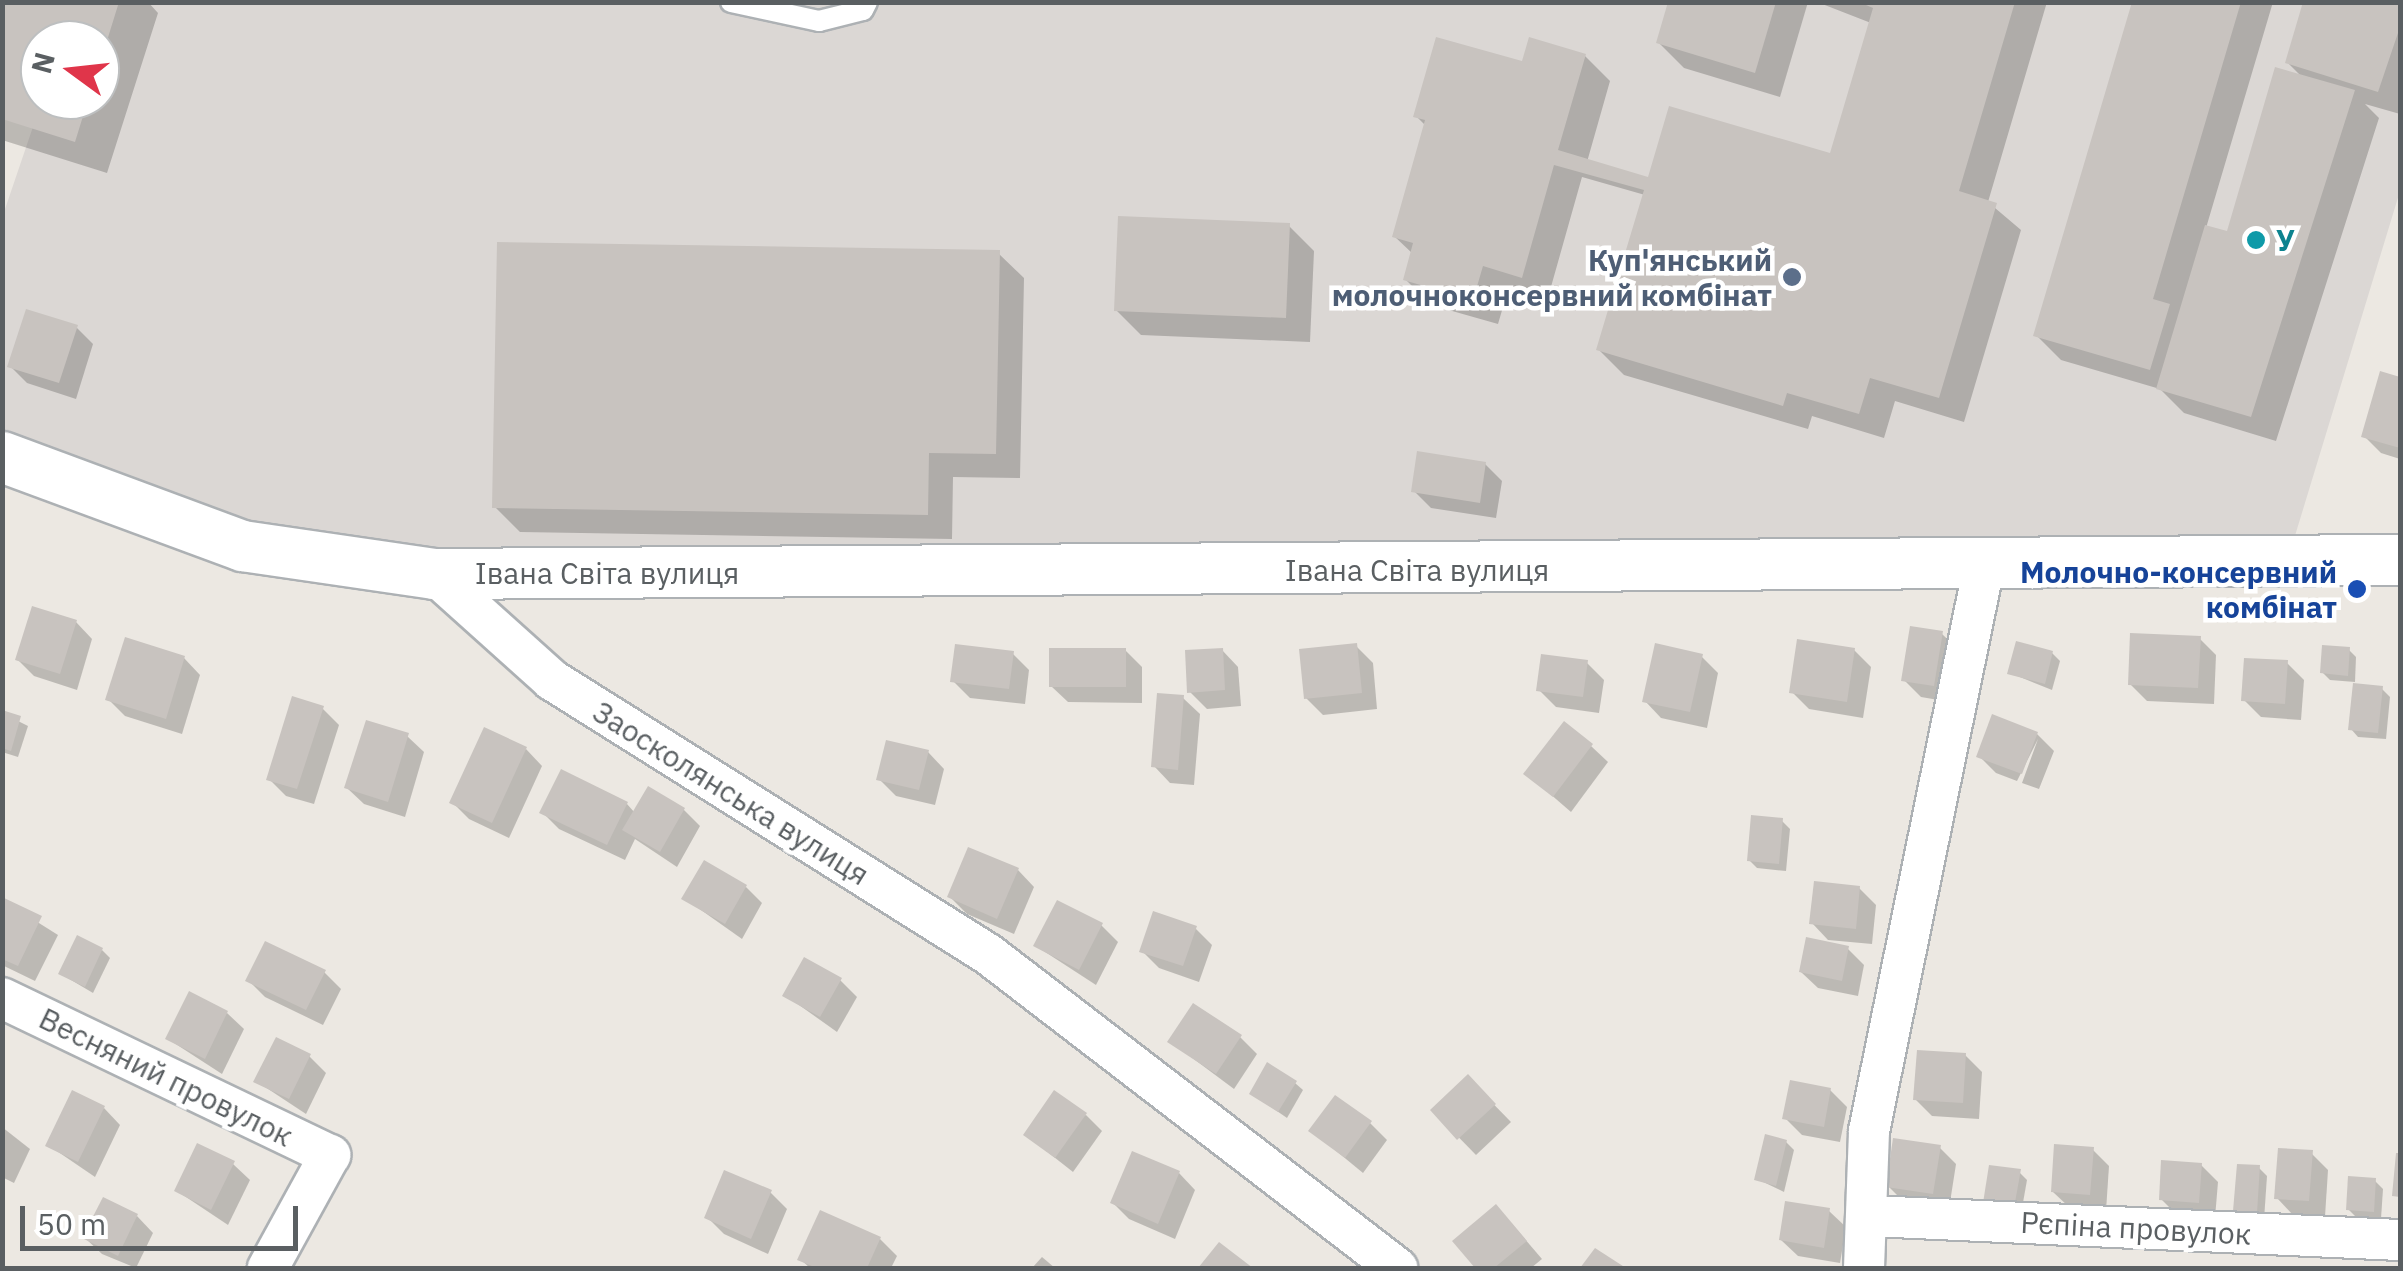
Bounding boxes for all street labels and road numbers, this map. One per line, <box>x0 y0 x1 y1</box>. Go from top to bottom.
street label: Івана Світа вулиця <box>1285 552 1549 588</box>
street label: Івана Світа вулиця <box>475 555 739 591</box>
street label: Заосколянська вулиця <box>586 693 876 893</box>
street label: Весняний провулок <box>33 1000 299 1154</box>
street label: Рєпіна провулок <box>2020 1204 2252 1252</box>

